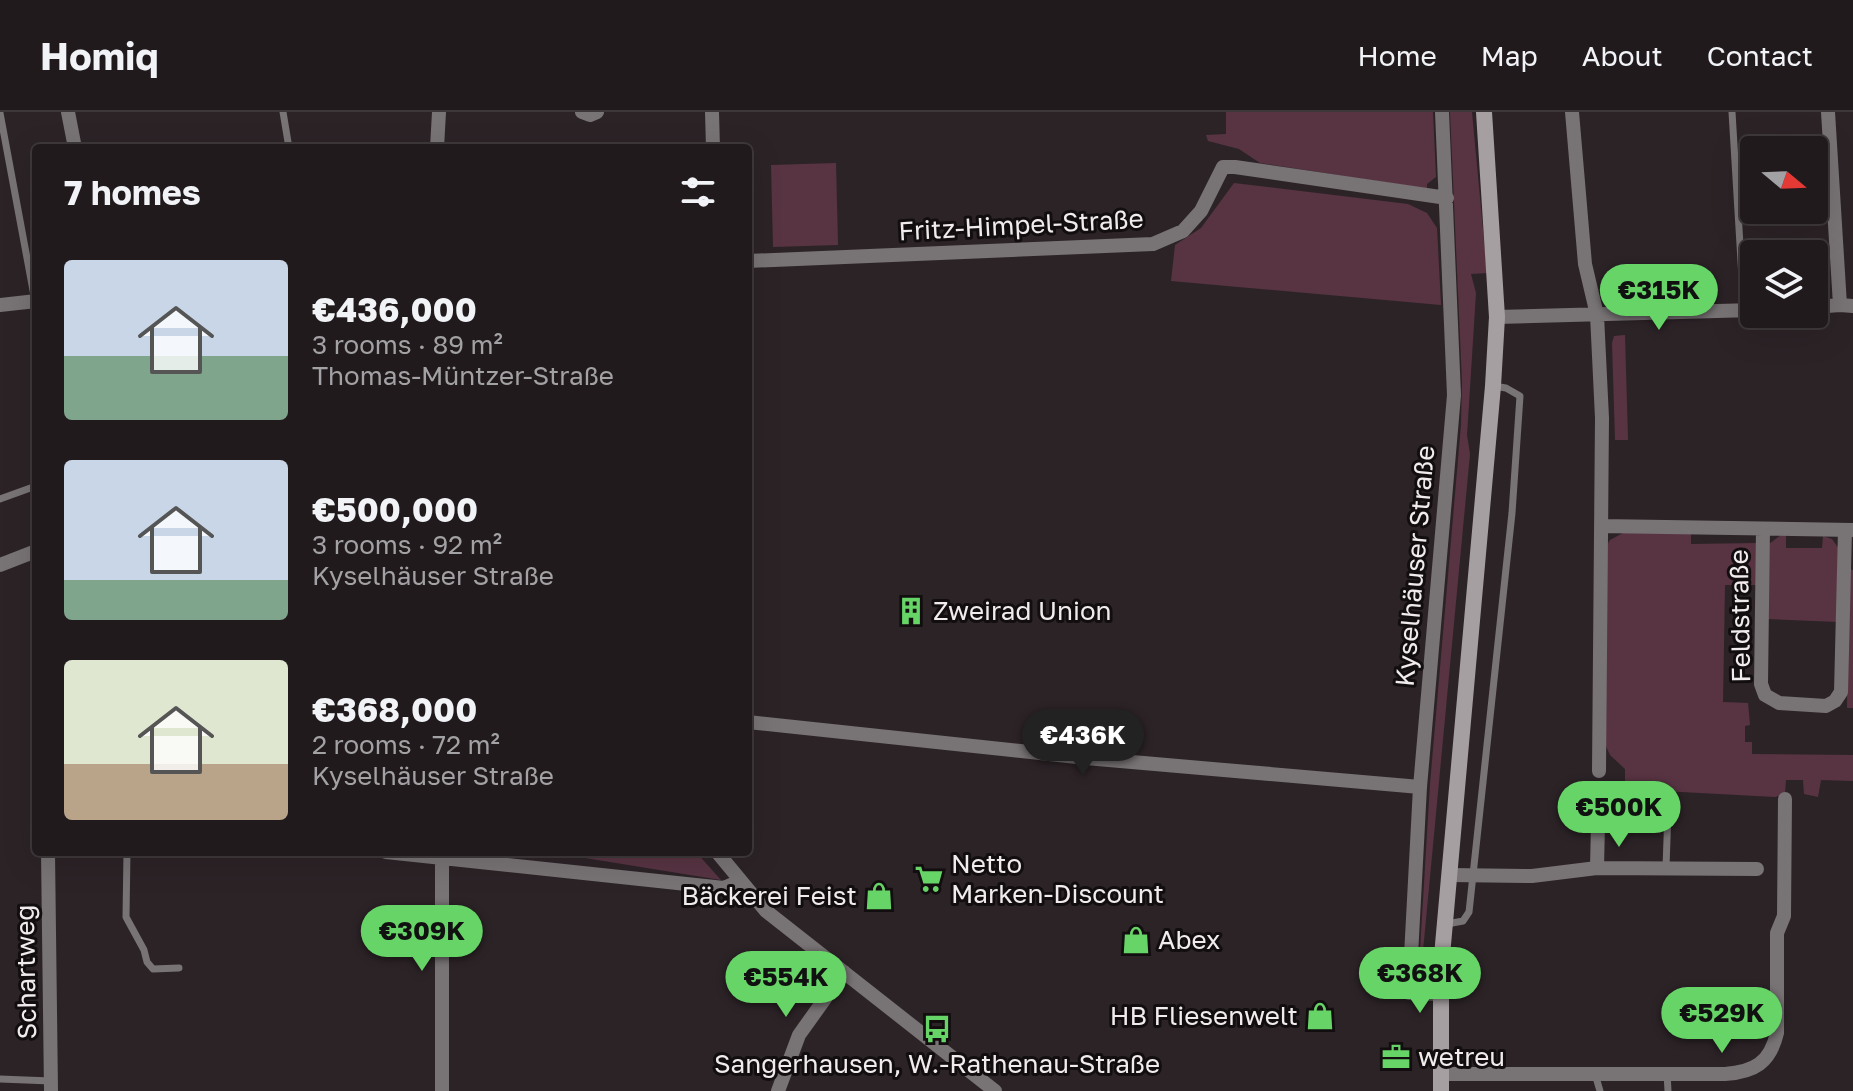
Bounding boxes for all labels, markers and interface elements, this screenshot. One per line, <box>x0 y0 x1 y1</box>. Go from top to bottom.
text: Homiq <box>40 33 159 78</box>
text: Home <box>1358 39 1437 72</box>
text: Map <box>1481 39 1538 72</box>
text: About <box>1582 39 1663 72</box>
text: Contact <box>1707 39 1813 72</box>
north arrow <box>1740 136 1828 224</box>
map controls <box>1740 136 1828 328</box>
icon: filters <box>676 170 720 214</box>
text: 7 homes <box>64 172 201 212</box>
street label: Fritz-Himpel-Straße <box>898 203 1144 246</box>
button: layers <box>1740 240 1828 328</box>
pin: €315K <box>1603 264 1715 332</box>
text: €315K <box>1618 274 1700 305</box>
text: €436,000 <box>312 289 477 329</box>
icon: home <box>128 292 224 388</box>
text: 3 rooms · 89 m² <box>312 329 503 360</box>
text: Thomas-Müntzer-Straße <box>312 360 614 391</box>
street label: Kyselhäuser Straße <box>1389 444 1440 688</box>
text: €500,000 <box>312 489 478 529</box>
icon: home <box>128 492 224 588</box>
text: 3 rooms · 92 m² <box>312 529 502 560</box>
street label: Feldstraße <box>1723 549 1756 683</box>
text: Kyselhäuser Straße <box>312 560 554 591</box>
place label: Zweirad Union <box>933 595 1112 626</box>
building icon: Zweirad Union <box>896 596 926 626</box>
text: €368,000 <box>312 689 477 729</box>
icon: home <box>128 692 224 788</box>
pin: €436K <box>1027 709 1139 777</box>
text: €436K <box>1040 719 1126 750</box>
text: 2 rooms · 72 m² <box>312 729 500 760</box>
text: Kyselhäuser Straße <box>312 760 554 791</box>
pin: €500K <box>1563 781 1675 849</box>
text: €500K <box>1576 791 1662 822</box>
place label: Netto Marken-Discount <box>951 848 1164 909</box>
supermarket icon: Netto Marken-Discount <box>914 864 944 894</box>
place label: Bäckerei Feist <box>682 880 857 911</box>
shop icon: Bäckerei Feist <box>864 881 894 911</box>
street label: Schartweg <box>9 904 42 1040</box>
pin: €309K <box>366 905 478 973</box>
text: €309K <box>379 915 465 946</box>
place label: Abex <box>1158 924 1220 955</box>
shop icon: Abex <box>1121 925 1151 955</box>
pin: €368K <box>1364 947 1476 1015</box>
pin: €554K <box>730 951 842 1019</box>
text: €368K <box>1377 957 1463 988</box>
text: €554K <box>743 961 829 992</box>
pin: €529K <box>1666 987 1778 1055</box>
text: €529K <box>1679 997 1765 1028</box>
place label: HB Fliesenwelt <box>1110 1000 1298 1031</box>
shop icon: HB Fliesenwelt <box>1305 1001 1335 1031</box>
bus stop icon: Sangerhausen, W.-Rathenau-Straße <box>922 1014 952 1044</box>
place label: wetreu <box>1418 1041 1505 1072</box>
office icon: wetreu <box>1381 1042 1411 1072</box>
place label: Sangerhausen, W.-Rathenau-Straße <box>714 1048 1160 1079</box>

